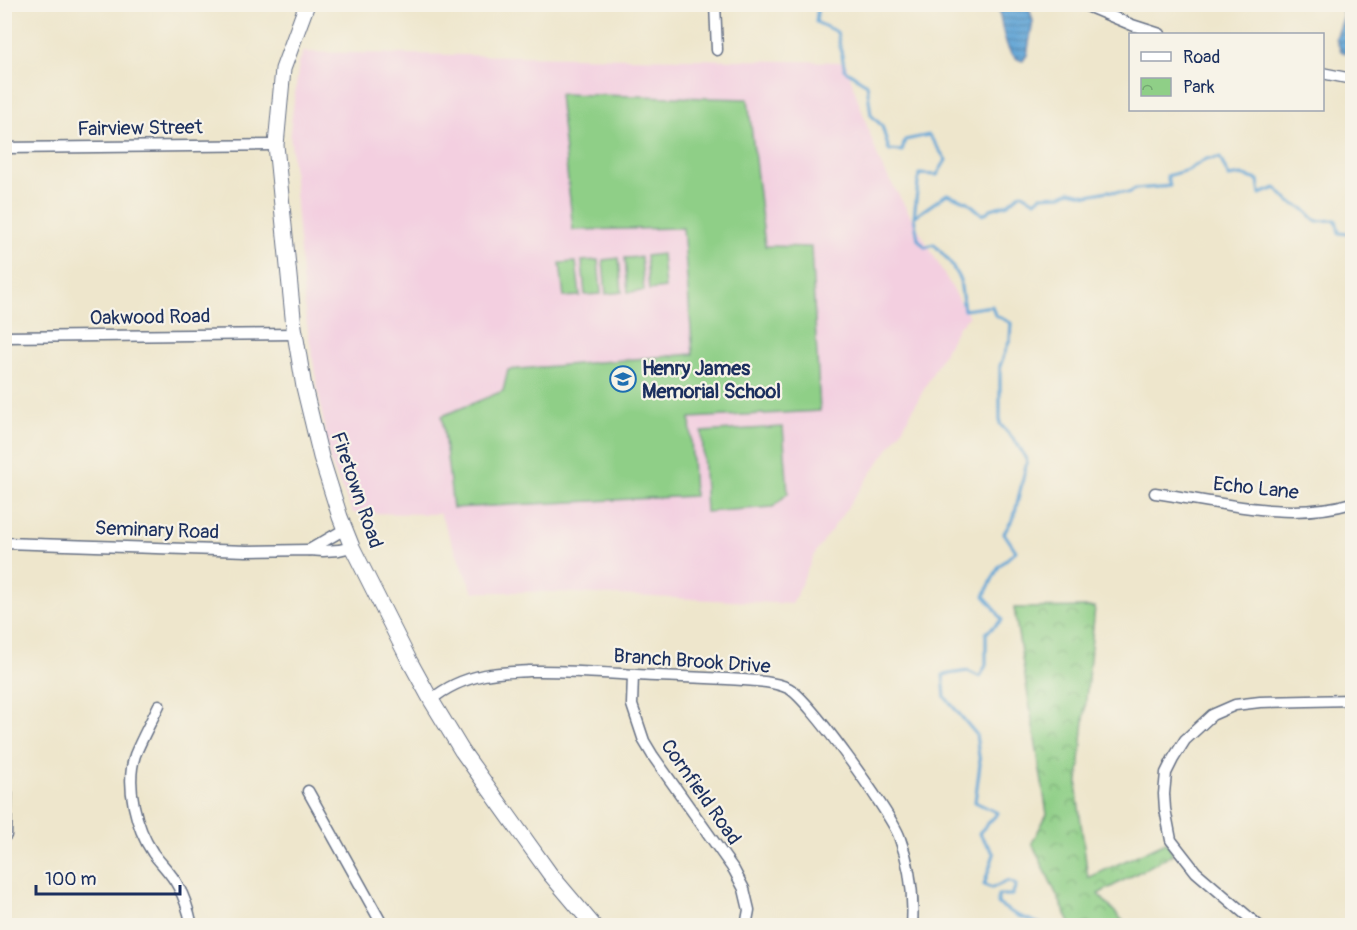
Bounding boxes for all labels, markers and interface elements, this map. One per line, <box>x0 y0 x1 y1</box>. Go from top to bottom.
legend <box>1129 33 1324 111</box>
text: Road <box>1183 46 1220 69</box>
text: Park <box>1183 76 1215 99</box>
street label: Fairview Street <box>77 114 204 142</box>
street label: Oakwood Road <box>89 303 211 331</box>
place label: Henry James Memorial School <box>642 356 781 404</box>
school or university icon: Henry James Memorial School <box>608 364 638 394</box>
street label: Firetown Road <box>325 429 389 551</box>
street label: Echo Lane <box>1212 471 1300 505</box>
street label: Seminary Road <box>94 515 220 545</box>
street label: Branch Brook Drive <box>613 643 771 679</box>
street label: Cornfield Road <box>655 734 747 850</box>
scale bar <box>36 858 180 896</box>
text: 100 m <box>45 868 97 891</box>

